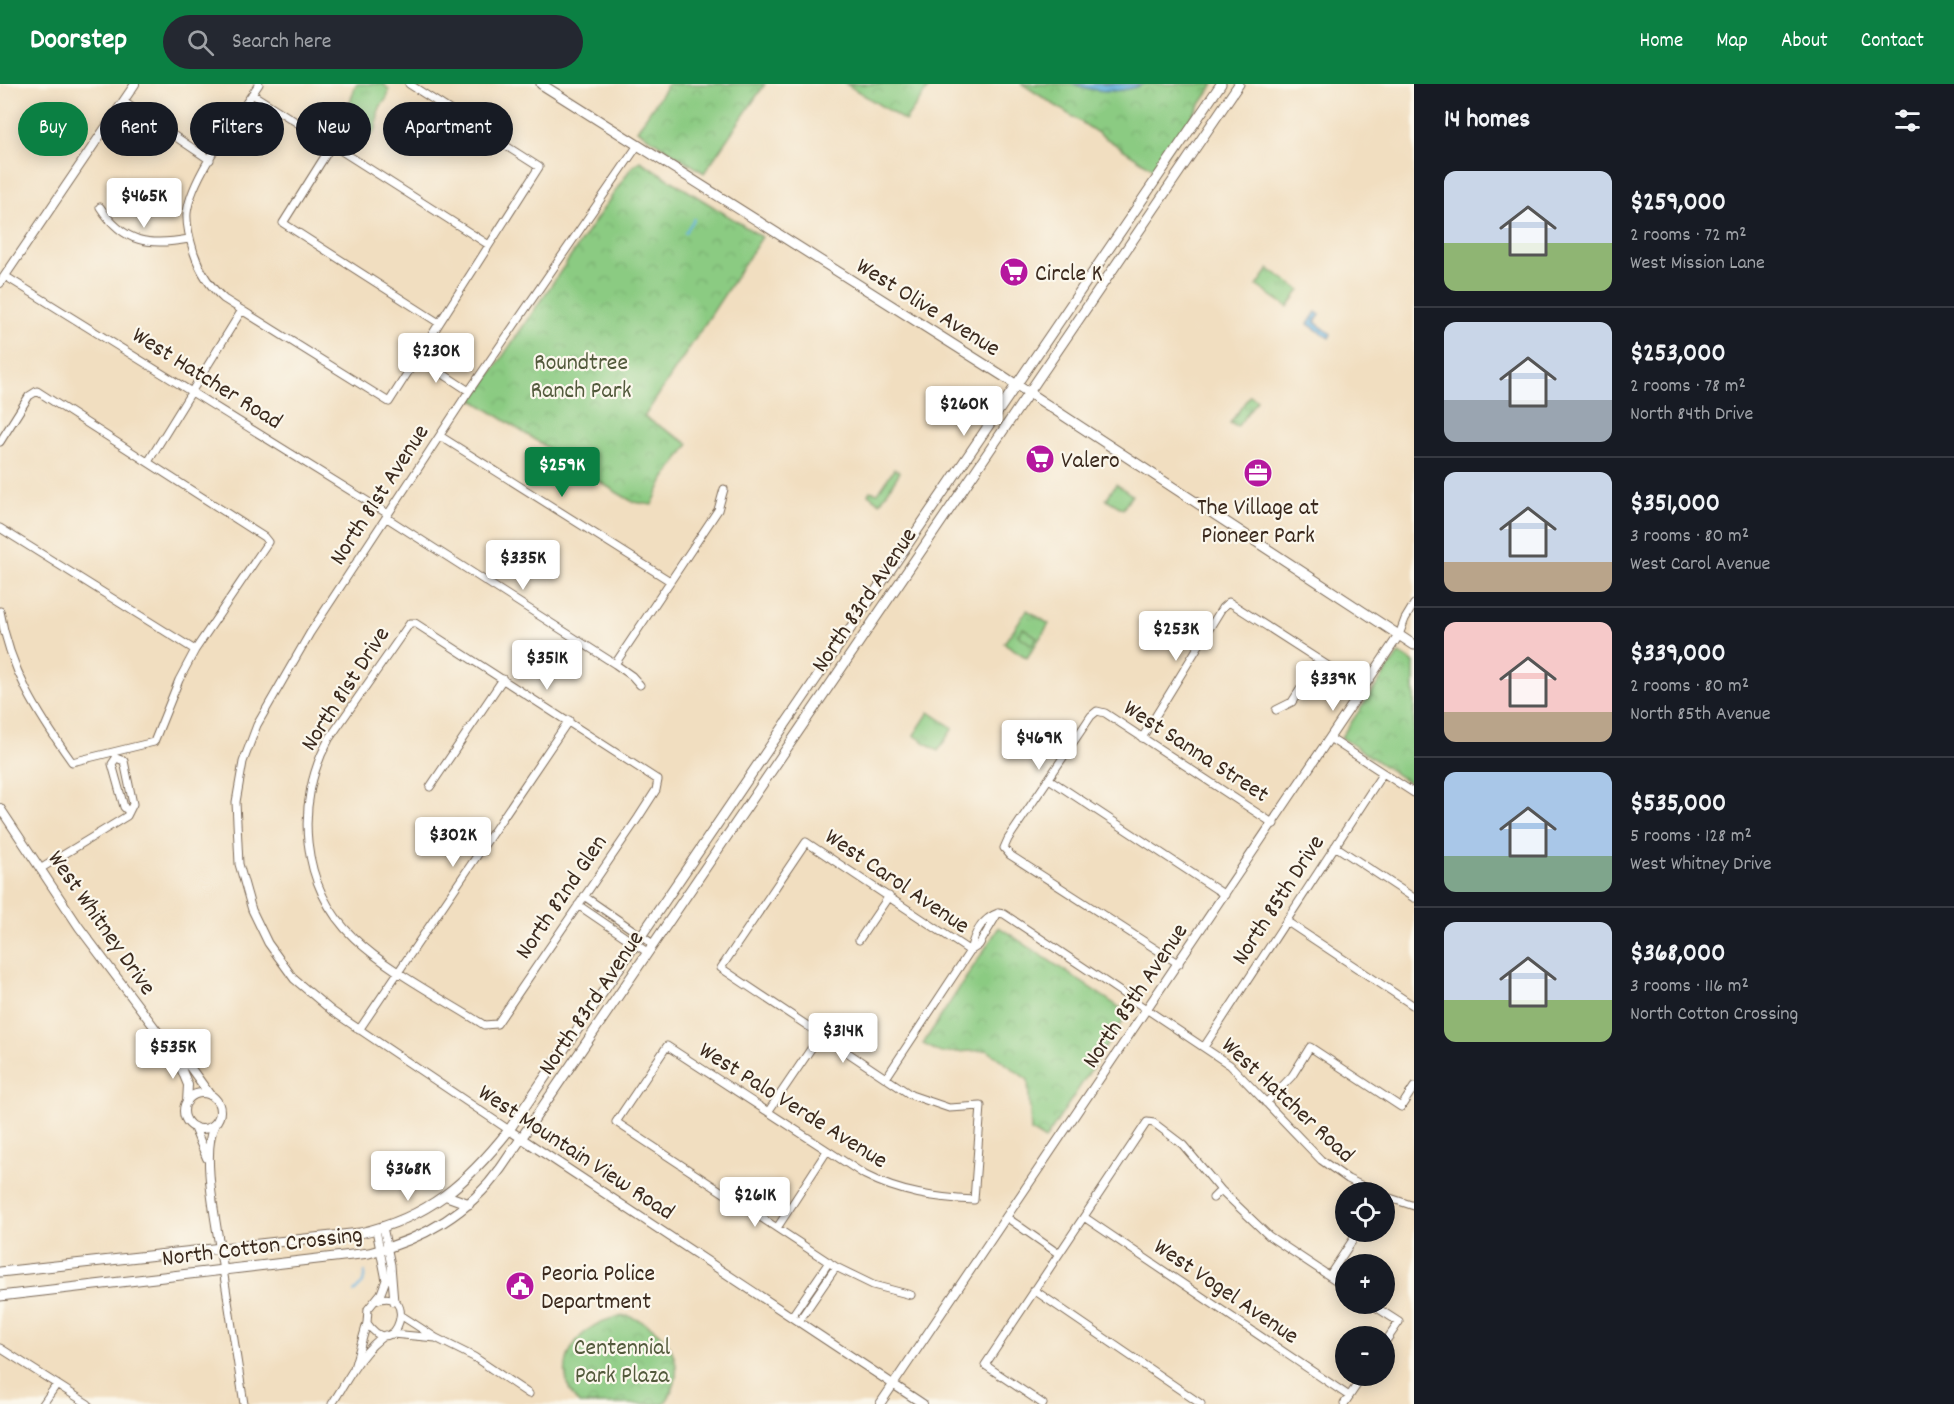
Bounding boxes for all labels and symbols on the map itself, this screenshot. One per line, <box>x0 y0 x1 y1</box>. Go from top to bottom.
pin: $465K <box>102 178 186 229</box>
street label: West Olive Avenue <box>849 251 1006 367</box>
supermarket icon: Circle K <box>998 256 1030 288</box>
place label: Circle K <box>1035 258 1103 292</box>
street label: West Hatcher Road <box>125 320 288 439</box>
pin: $230K <box>394 333 478 384</box>
park label: Roundtree Ranch Park <box>530 347 632 409</box>
pin: $260K <box>922 386 1006 437</box>
street label: North 81st Avenue <box>322 419 439 573</box>
supermarket icon: Valero <box>1024 443 1056 475</box>
place label: Valero <box>1061 445 1120 479</box>
pin: $259K <box>520 447 604 498</box>
office icon: The Village at Pioneer Park <box>1242 457 1274 489</box>
place label: The Village at Pioneer Park <box>1197 492 1319 554</box>
street label: North 83rd Avenue <box>804 521 927 680</box>
pin: $335K <box>481 540 565 591</box>
pin: $253K <box>1134 611 1218 662</box>
street label: North 81st Drive <box>293 621 400 759</box>
pin: $351K <box>505 640 589 691</box>
pin: $339K <box>1291 661 1375 712</box>
street label: West Sanna Street <box>1116 693 1275 813</box>
pin: $469K <box>997 720 1081 771</box>
pin: $302K <box>411 817 495 868</box>
street label: West Carol Avenue <box>817 821 976 944</box>
street label: North 82nd Glen <box>508 828 617 967</box>
street label: North 85th Drive <box>1225 829 1334 972</box>
street label: West Whitney Drive <box>38 844 163 1003</box>
street label: North 85th Avenue <box>1075 917 1198 1076</box>
street label: North 83rd Avenue <box>531 924 654 1083</box>
pin: $314K <box>801 1013 885 1064</box>
pin: $535K <box>131 1029 215 1080</box>
street label: West Hatcher Road <box>1213 1030 1361 1172</box>
street label: West Palo Verde Avenue <box>691 1035 893 1178</box>
street label: West Mountain View Road <box>470 1077 680 1230</box>
pin: $368K <box>366 1151 450 1202</box>
pin: $261K <box>713 1177 797 1228</box>
street label: North Cotton Crossing <box>160 1219 365 1277</box>
street label: West Vogel Avenue <box>1146 1231 1305 1354</box>
place label: Peoria Police Department <box>541 1258 655 1320</box>
public building icon: Peoria Police Department <box>504 1270 536 1302</box>
park label: Centennial Park Plaza <box>574 1332 671 1394</box>

